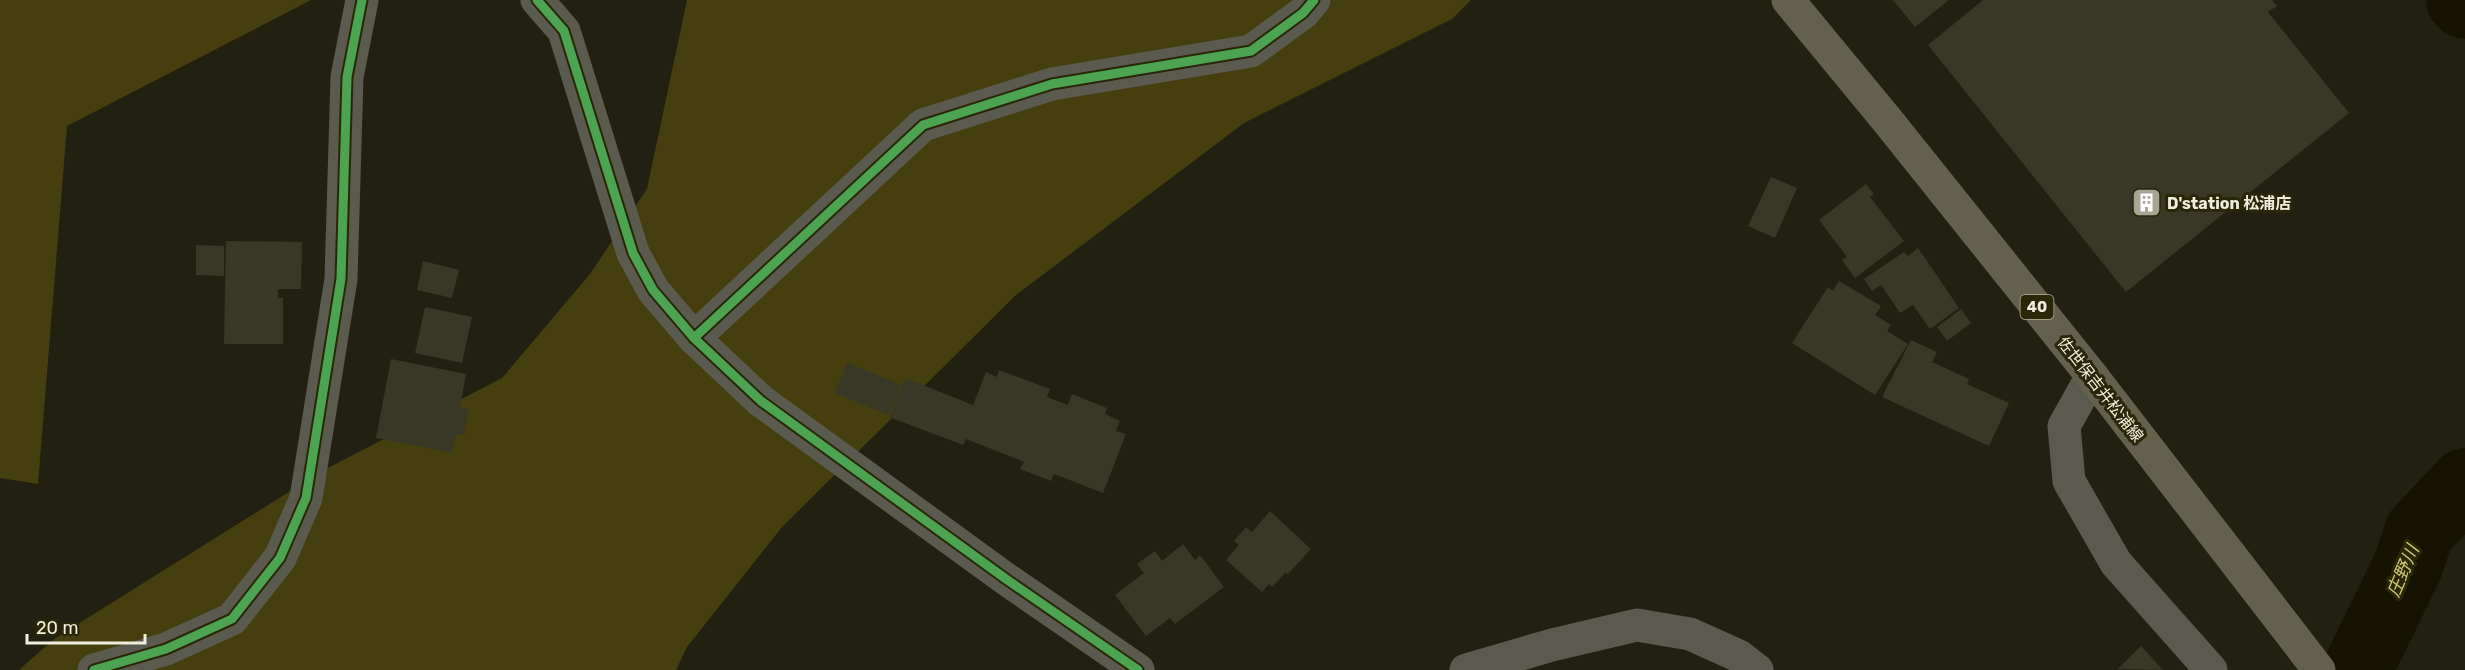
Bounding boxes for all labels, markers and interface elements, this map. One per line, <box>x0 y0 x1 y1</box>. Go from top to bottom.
building icon: D'station 松浦店 <box>2130 187 2162 219</box>
place label: D'station 松浦店 <box>2167 194 2291 213</box>
road number: 40 <box>2020 295 2054 319</box>
street label: 佐世保吉井松浦線 <box>2054 333 2147 446</box>
water label: 庄野川 <box>2382 540 2424 600</box>
scale bar <box>27 607 146 645</box>
text: 20 m <box>36 617 78 639</box>

